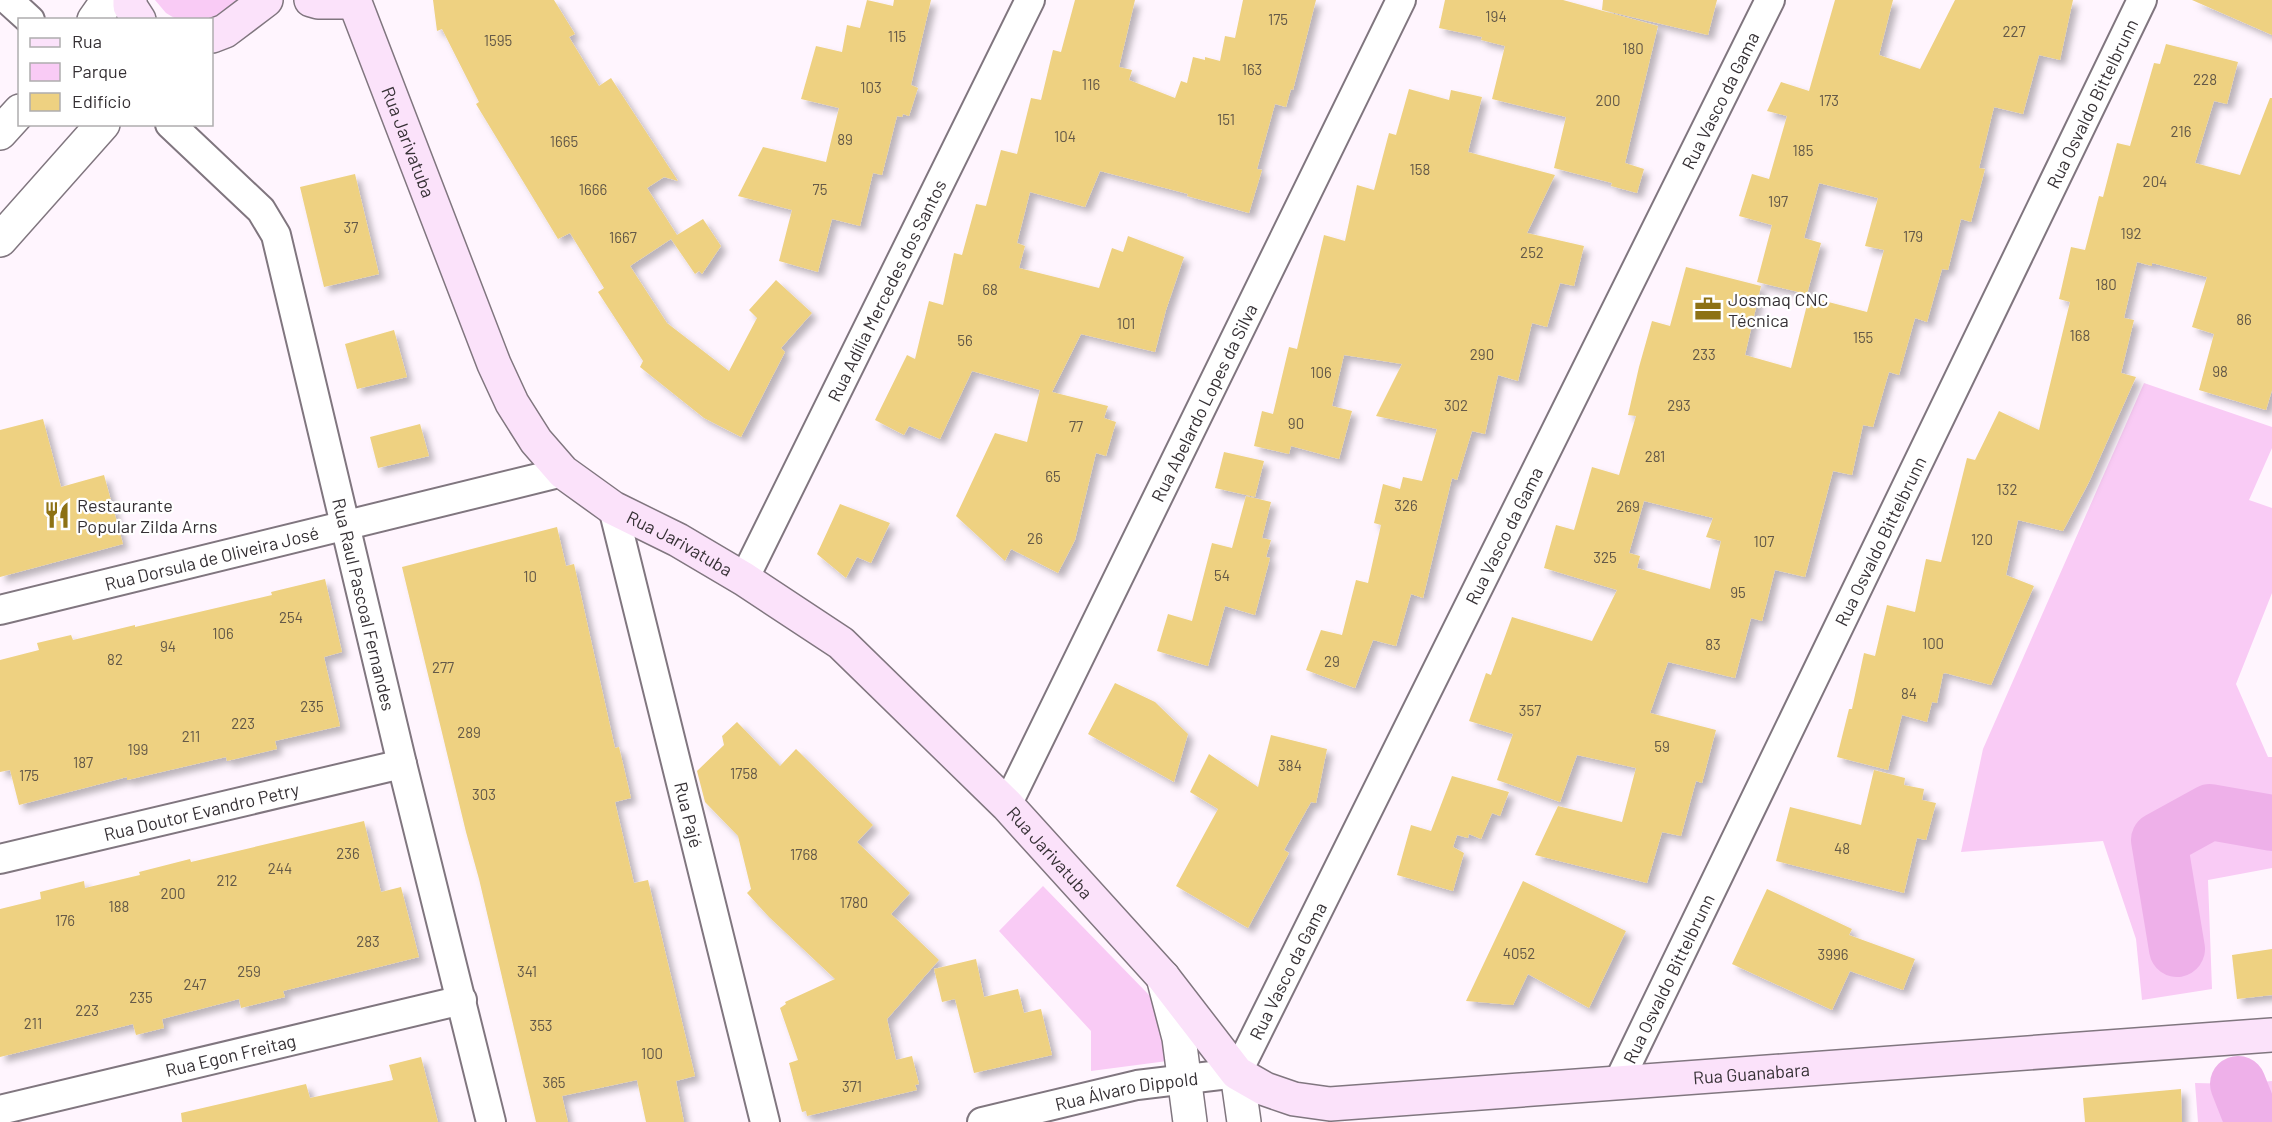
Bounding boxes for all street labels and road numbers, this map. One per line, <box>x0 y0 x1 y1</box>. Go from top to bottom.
street label: Rua Osvaldo Bittelbrunn <box>2042 15 2142 192</box>
street label: Rua Vasco da Gama <box>1677 28 1763 173</box>
street label: Rua Jarivatuba <box>377 83 440 200</box>
street label: Rua Adília Mercedes dos Santos <box>823 176 951 405</box>
street label: Rua Abelardo Lopes da Silva <box>1146 300 1262 505</box>
street label: Rua Osvaldo Bittelbrunn <box>1830 453 1931 629</box>
street label: Rua Vasco da Gama <box>1461 463 1547 608</box>
street label: Rua Raul Pascoal Fernandes <box>328 496 400 713</box>
street label: Rua Jarivatuba <box>623 506 736 581</box>
street label: Rua Dorsula de Oliveira José <box>103 521 321 595</box>
street label: Rua Doutor Evandro Petry <box>102 778 301 845</box>
street label: Rua Pajé <box>670 779 708 850</box>
street label: Rua Jarivatuba <box>1003 802 1098 903</box>
street label: Rua Osvaldo Bittelbrunn <box>1618 890 1719 1067</box>
street label: Rua Vasco da Gama <box>1244 899 1331 1043</box>
street label: Rua Egon Freitag <box>163 1029 298 1081</box>
street label: Rua Guanabara <box>1692 1058 1810 1088</box>
street label: Rua Álvaro Dippold <box>1053 1067 1199 1115</box>

